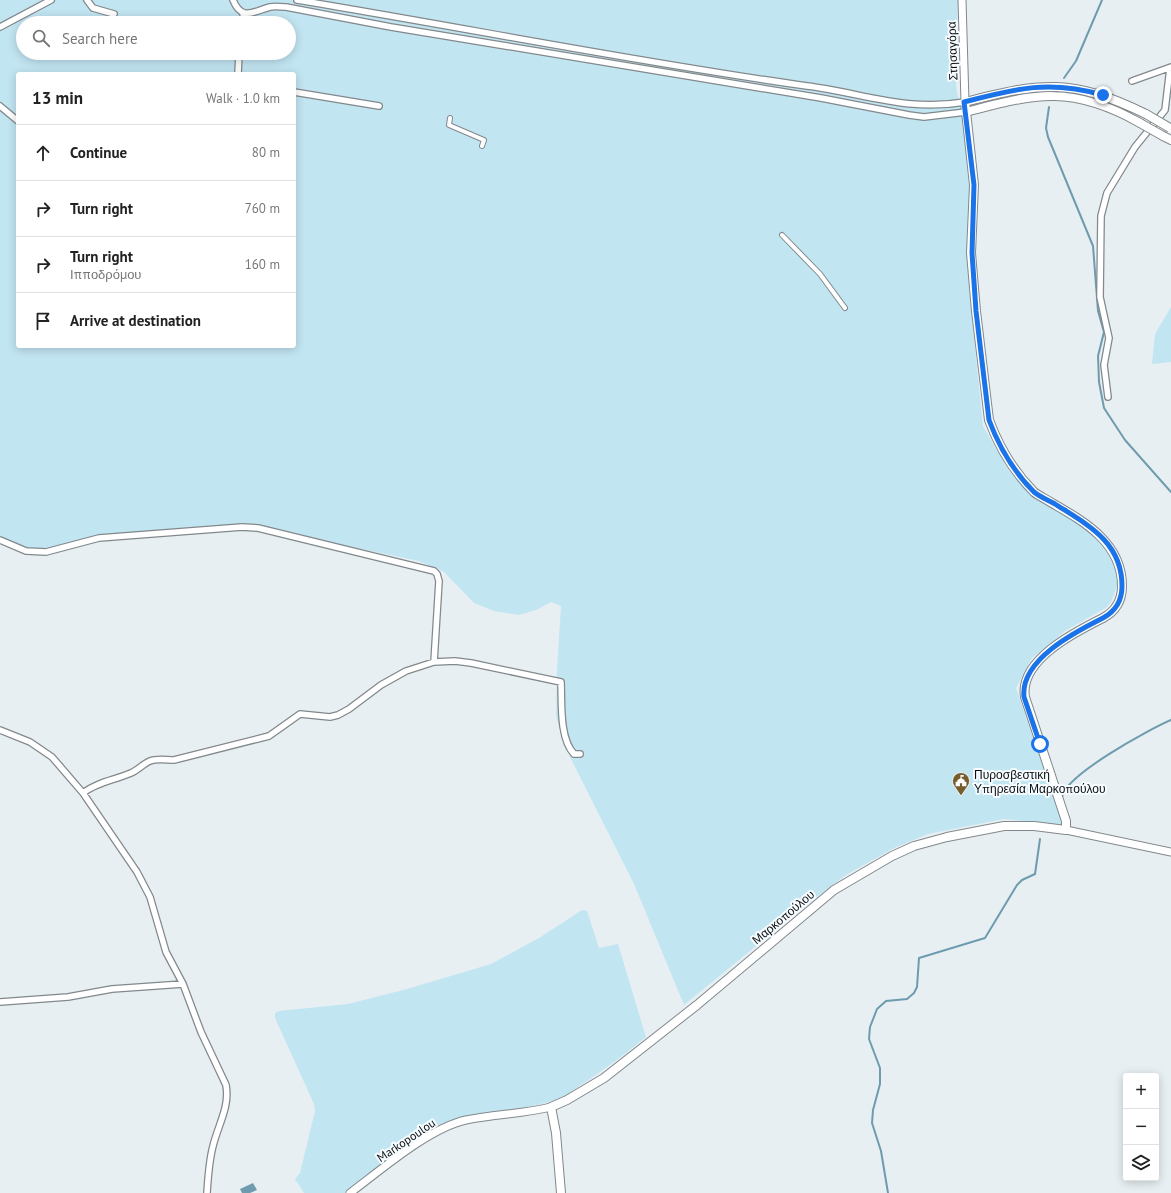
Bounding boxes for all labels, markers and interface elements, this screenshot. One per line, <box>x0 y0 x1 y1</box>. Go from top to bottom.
search box <box>16 16 296 60</box>
street label: Στησαγόρα <box>943 21 961 81</box>
icon: search <box>30 27 52 49</box>
text: Search here <box>62 29 138 48</box>
route end <box>1094 86 1112 104</box>
text: 13 min <box>32 87 83 109</box>
text: Walk · 1.0 km <box>206 90 280 107</box>
icon: ahead <box>32 142 54 164</box>
text: Continue <box>70 143 127 162</box>
text: 80 m <box>252 144 280 161</box>
icon: right <box>32 198 54 220</box>
text: Turn right <box>70 199 133 218</box>
text: 760 m <box>245 200 280 217</box>
text: Turn right <box>70 247 133 266</box>
icon: right <box>32 254 54 276</box>
text: 160 m <box>245 256 280 273</box>
text: Ιπποδρόμου <box>70 266 141 283</box>
icon: arrive <box>32 310 54 332</box>
text: Arrive at destination <box>70 311 201 330</box>
route start <box>1031 735 1049 753</box>
place label: Πυροσβεστική Υπηρεσία Μαρκοπούλου <box>974 767 1106 796</box>
public building icon: Πυροσβεστική Υπηρεσία Μαρκοπούλου <box>951 771 971 796</box>
street label: Μαρκοπούλου <box>749 887 817 947</box>
map controls <box>1123 1073 1159 1181</box>
button: + <box>1123 1073 1159 1109</box>
button: − <box>1123 1109 1159 1145</box>
street label: Markopoulou <box>374 1115 438 1165</box>
button: layers <box>1123 1145 1159 1181</box>

